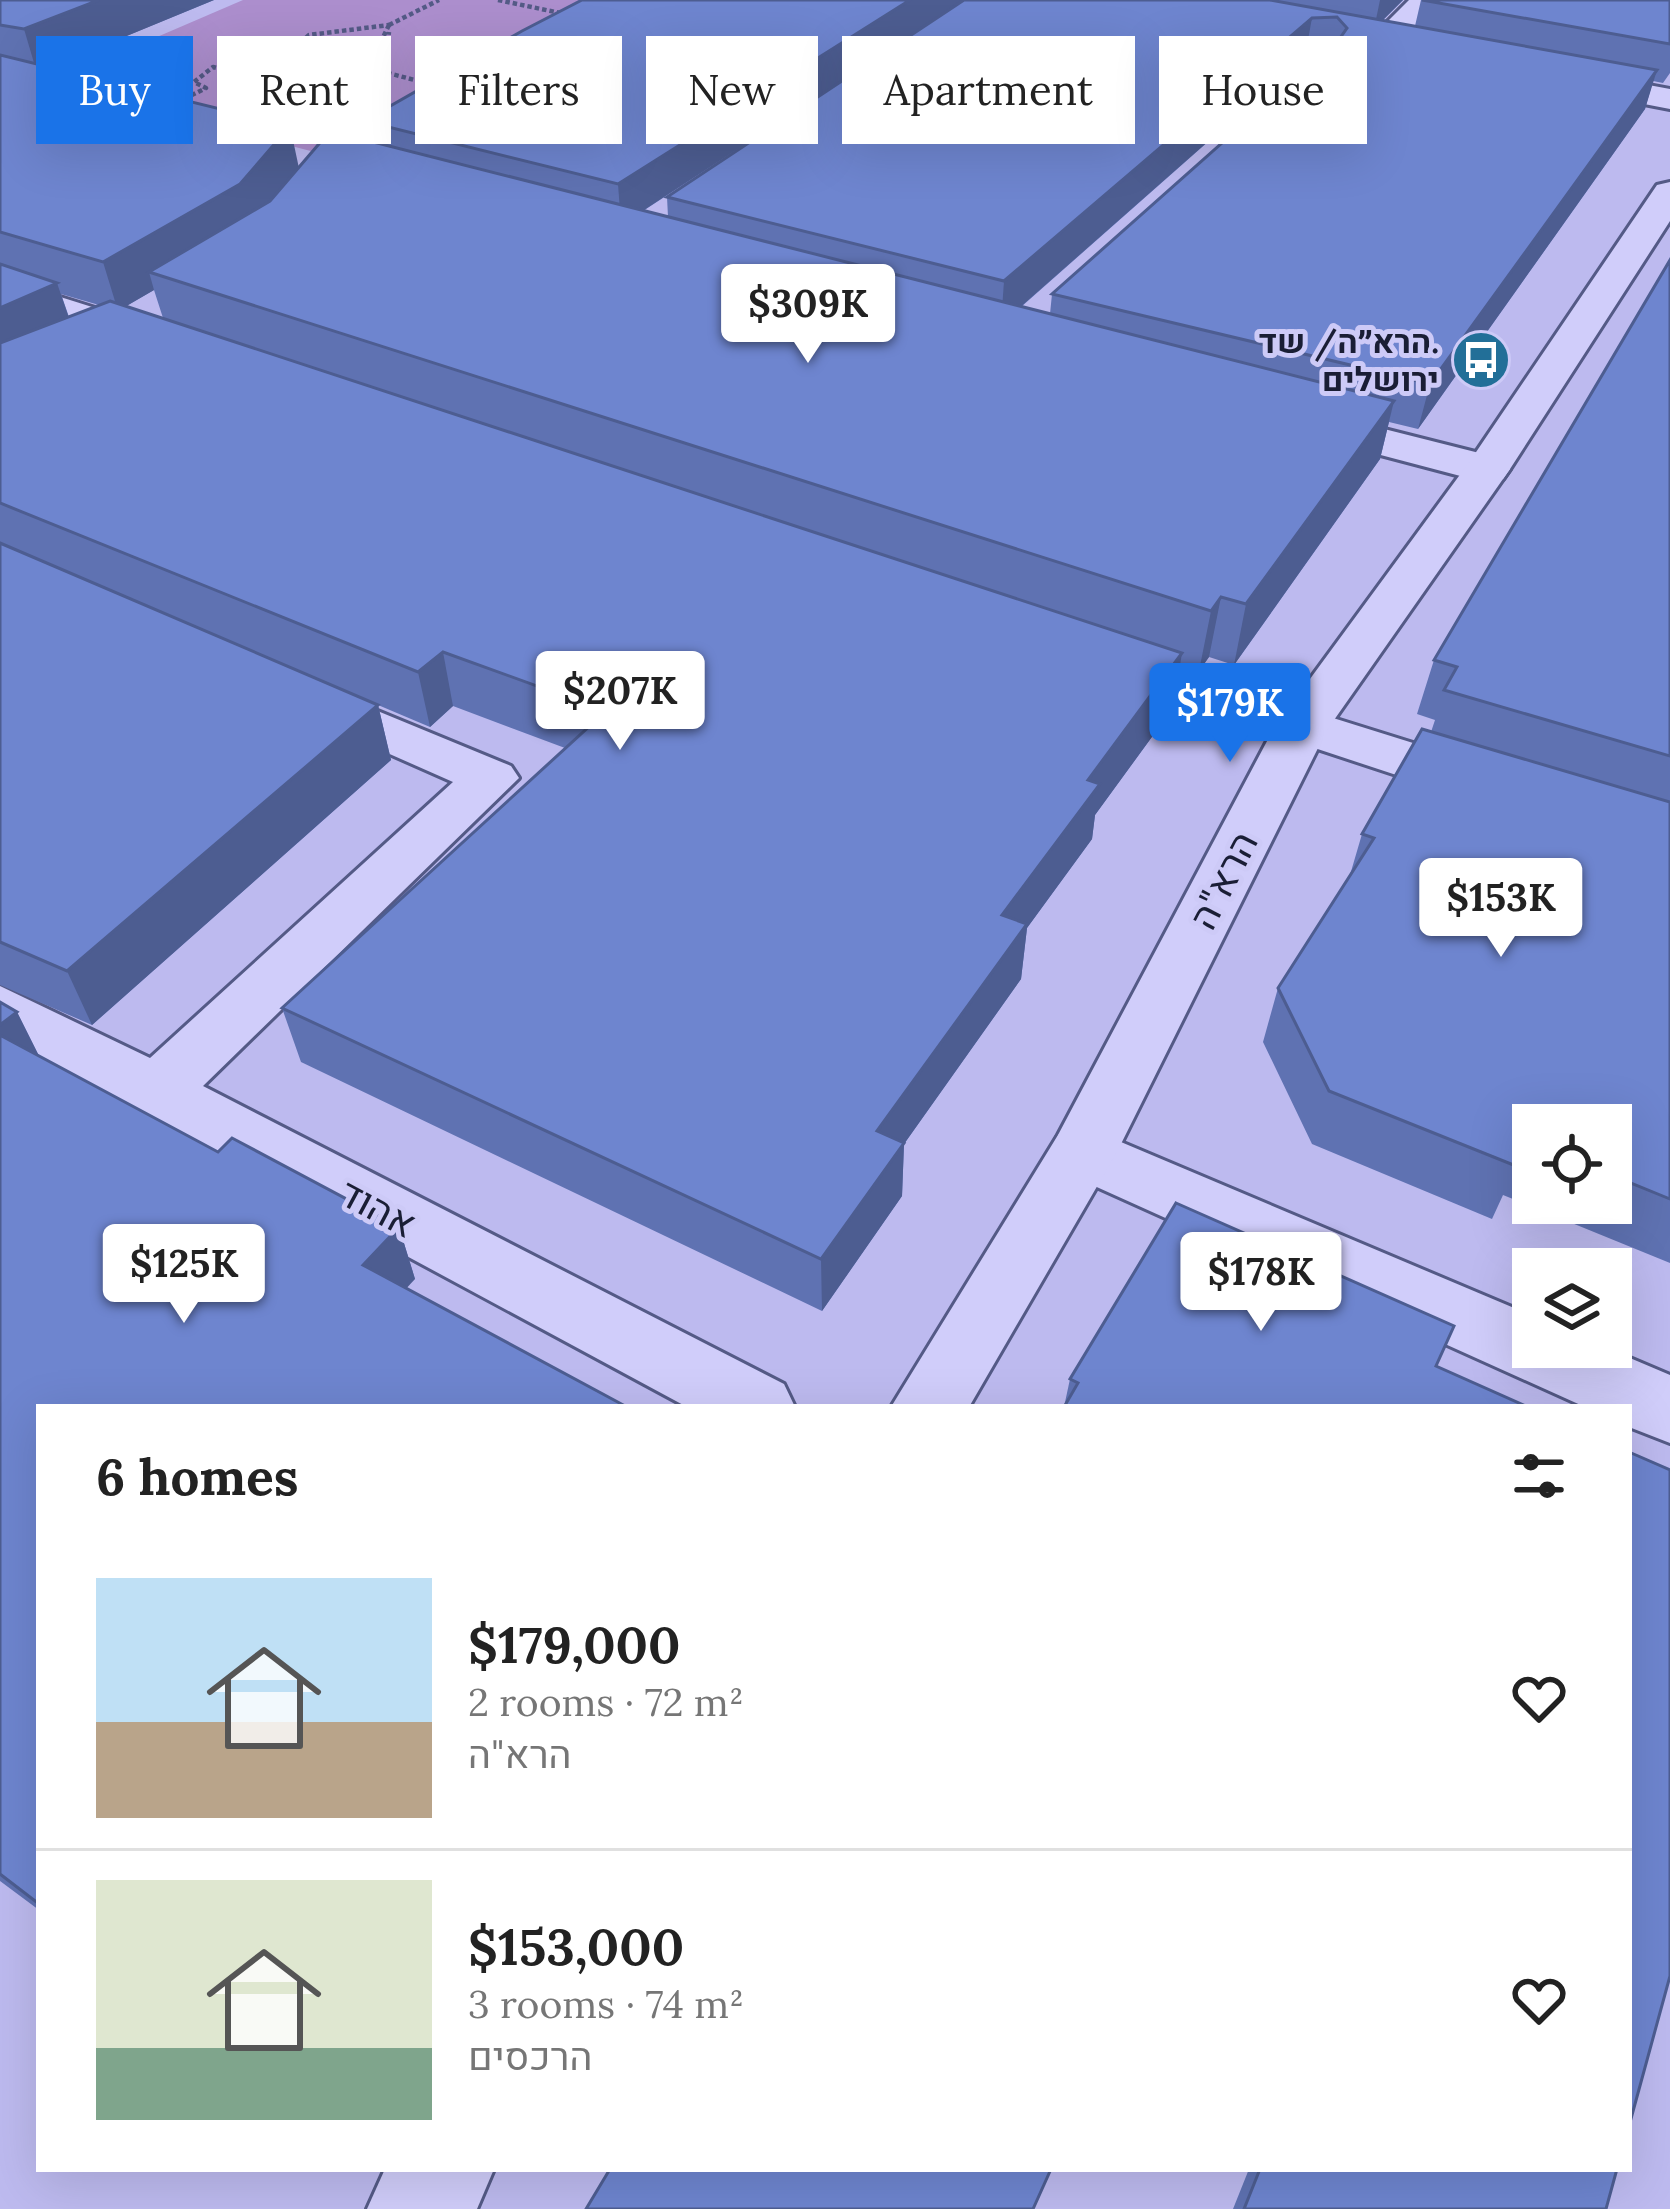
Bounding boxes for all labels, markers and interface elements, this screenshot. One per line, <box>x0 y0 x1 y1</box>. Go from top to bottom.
chip: Buy <box>36 36 193 144</box>
chip: Rent <box>217 36 391 144</box>
chip: Filters <box>415 36 622 144</box>
chip: New <box>646 36 818 144</box>
chip: Apartment <box>842 36 1135 144</box>
chip: House <box>1159 36 1367 144</box>
pin: $309K <box>724 264 892 366</box>
text: $309K <box>748 278 868 328</box>
place label: הרא״ה/ שד. ירושלים <box>1259 320 1439 400</box>
bus stop icon: הרא״ה/ שד. ירושלים <box>1450 329 1512 391</box>
pin: $207K <box>536 651 704 753</box>
pin: $179K <box>1146 663 1314 765</box>
text: $207K <box>563 665 677 715</box>
text: $179K <box>1176 677 1284 727</box>
street label: הרא"ה <box>1177 823 1269 937</box>
pin: $153K <box>1417 858 1585 960</box>
text: $153K <box>1446 872 1556 922</box>
map controls <box>1512 1104 1632 1368</box>
button: locate <box>1512 1104 1632 1224</box>
street label: אהוד <box>331 1167 425 1249</box>
pin: $125K <box>100 1224 268 1326</box>
pin: $178K <box>1177 1232 1345 1334</box>
text: $125K <box>130 1238 238 1288</box>
text: $178K <box>1207 1246 1315 1296</box>
button: layers <box>1512 1248 1632 1368</box>
icon: filters <box>1506 1443 1572 1509</box>
text: 6 homes <box>96 1444 298 1509</box>
text: $179,000 <box>468 1612 680 1677</box>
icon: home <box>192 1626 336 1770</box>
icon: heart <box>1506 1665 1572 1731</box>
text: 2 rooms · 72 m² <box>468 1677 744 1727</box>
text: הרא"ה <box>468 1729 572 1779</box>
text: $153,000 <box>468 1914 684 1979</box>
icon: home <box>192 1928 336 2072</box>
icon: heart <box>1506 1967 1572 2033</box>
text: 3 rooms · 74 m² <box>468 1979 744 2029</box>
text: הרכסים <box>468 2031 592 2081</box>

